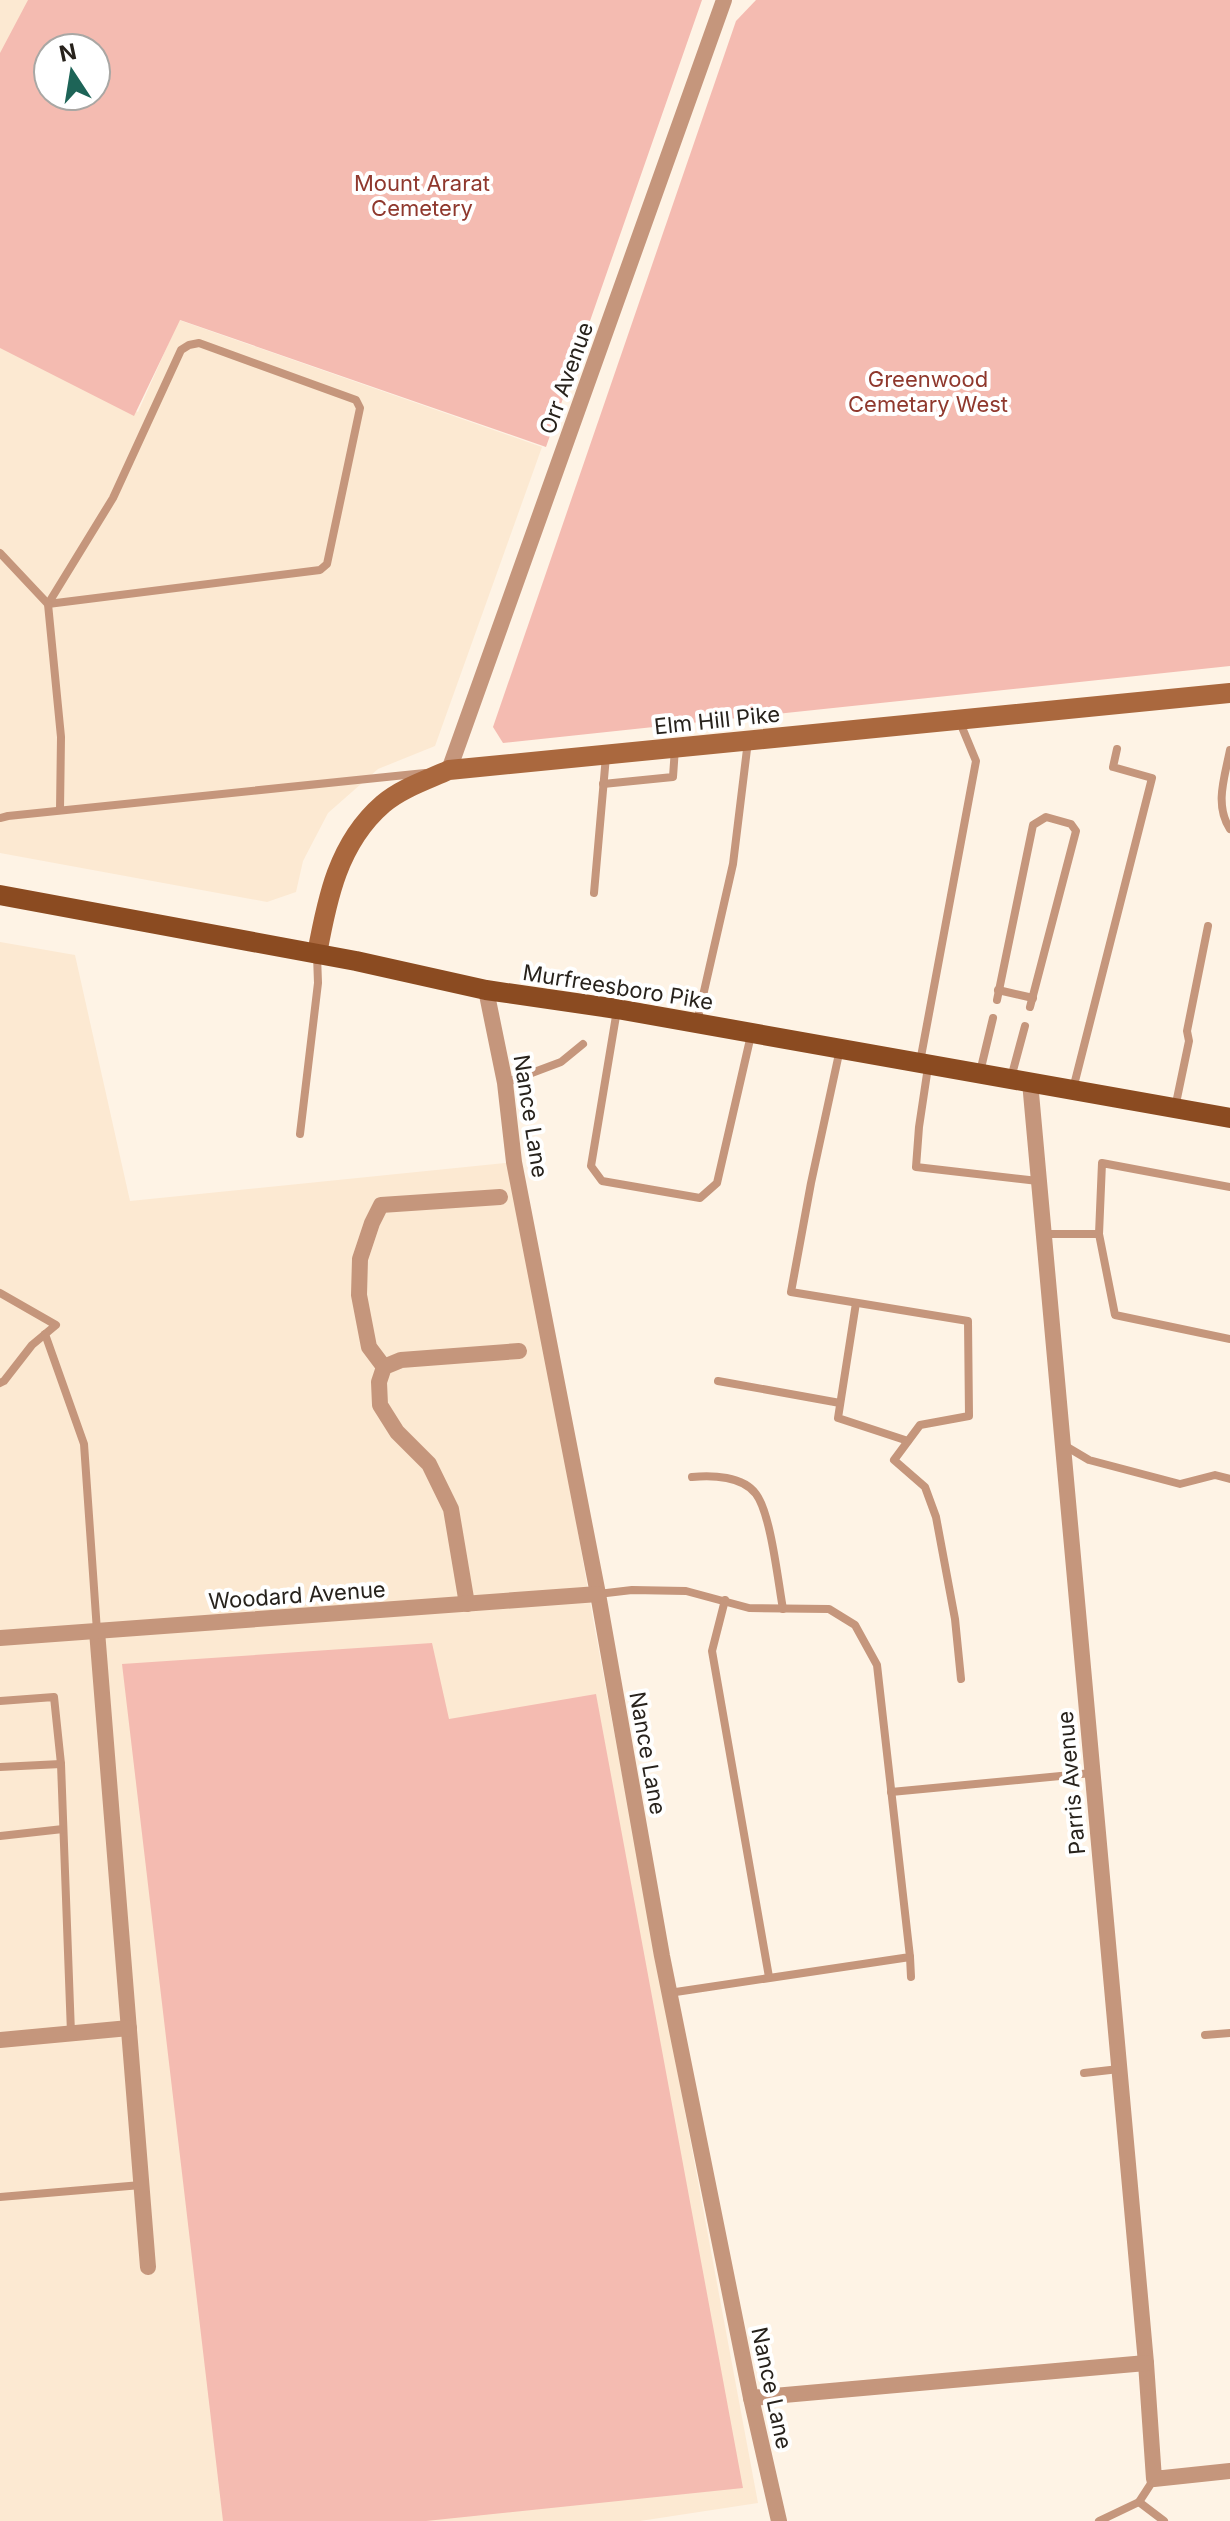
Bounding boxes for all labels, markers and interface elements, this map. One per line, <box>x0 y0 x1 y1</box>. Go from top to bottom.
north arrow <box>32 32 112 112</box>
text: N <box>57 38 79 67</box>
park label: Mount Ararat Cemetery <box>354 170 490 221</box>
street label: Orr Avenue <box>534 318 598 438</box>
park label: Greenwood Cemetary West <box>848 366 1008 417</box>
street label: Elm Hill Pike <box>653 700 781 740</box>
street label: Murfreesboro Pike <box>521 959 715 1015</box>
street label: Nance Lane <box>508 1053 554 1179</box>
street label: Woodard Avenue <box>207 1576 387 1614</box>
street label: Nance Lane <box>624 1690 672 1816</box>
street label: Parris Avenue <box>1052 1710 1090 1856</box>
street label: Nance Lane <box>746 2325 798 2451</box>

